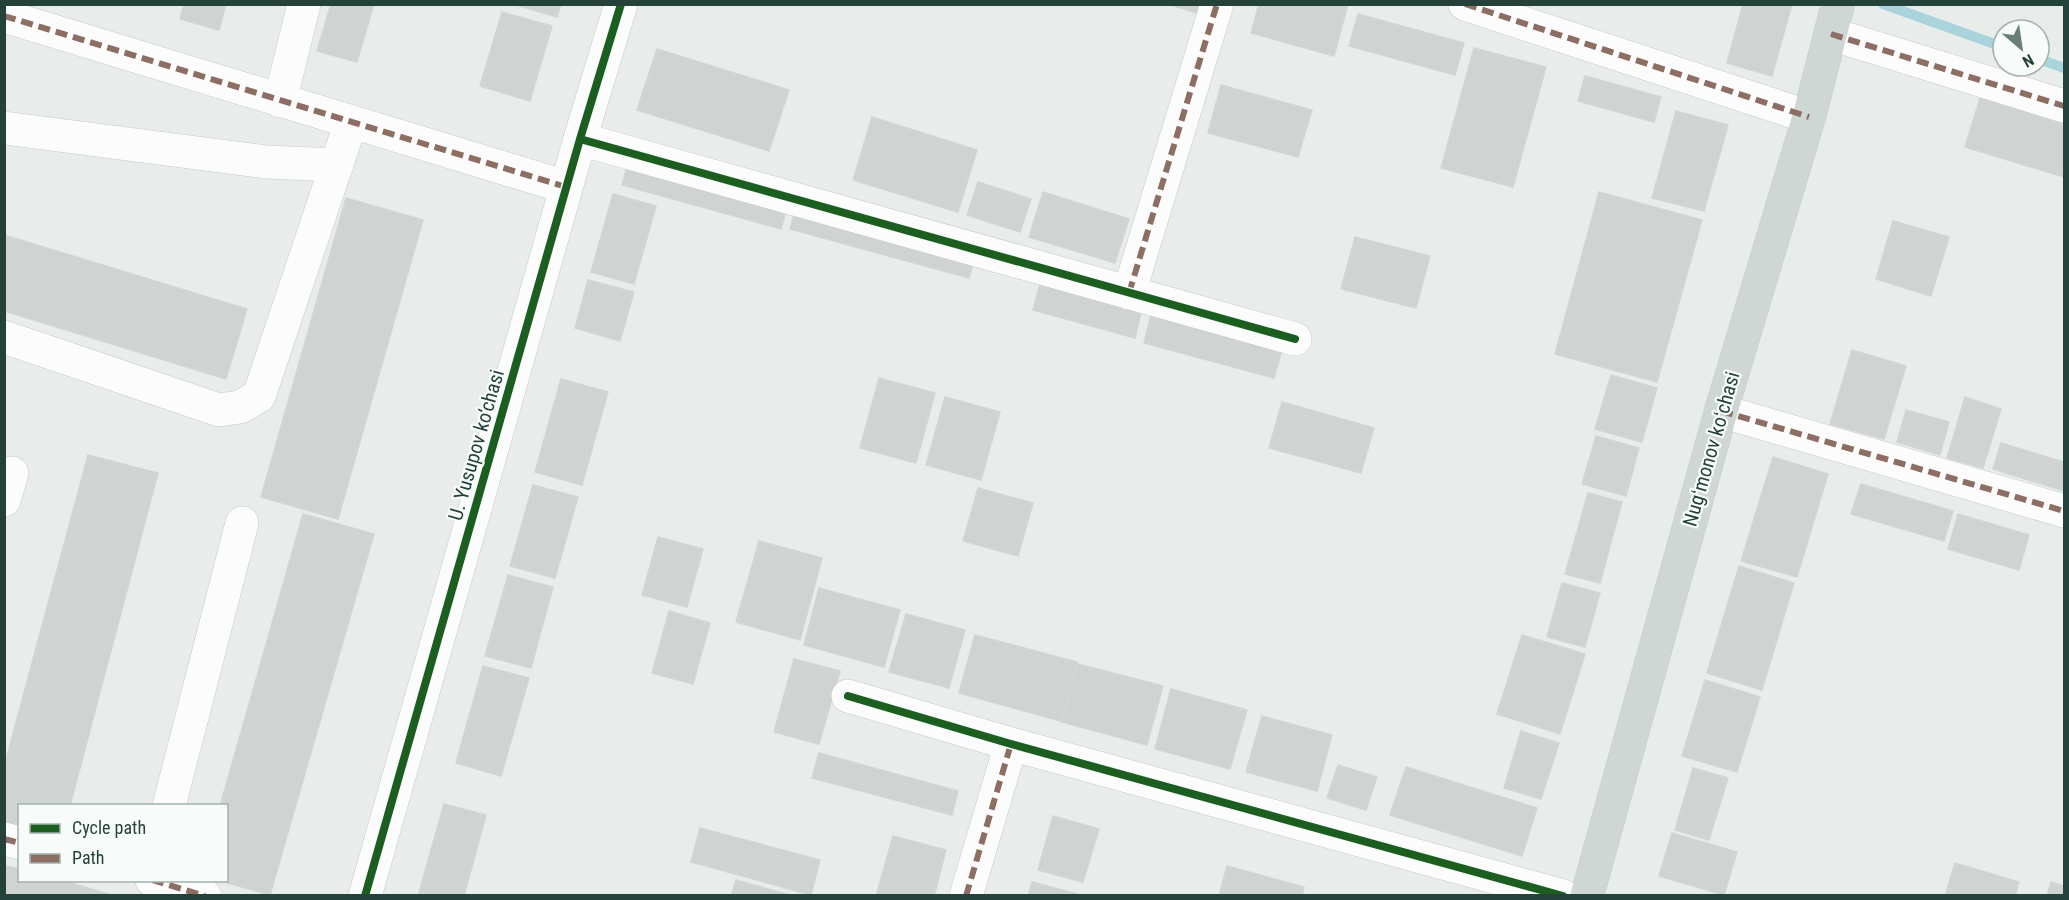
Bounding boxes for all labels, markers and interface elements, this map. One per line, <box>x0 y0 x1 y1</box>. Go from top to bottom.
north arrow <box>1991 18 2051 78</box>
text: N <box>2019 50 2037 71</box>
street label: U. Yusupov ko‘chasi <box>443 367 509 523</box>
street label: Nugʻmonov koʻchasi <box>1677 369 1745 529</box>
legend <box>18 804 228 882</box>
text: Cycle path <box>72 817 146 838</box>
text: Path <box>72 847 105 868</box>

